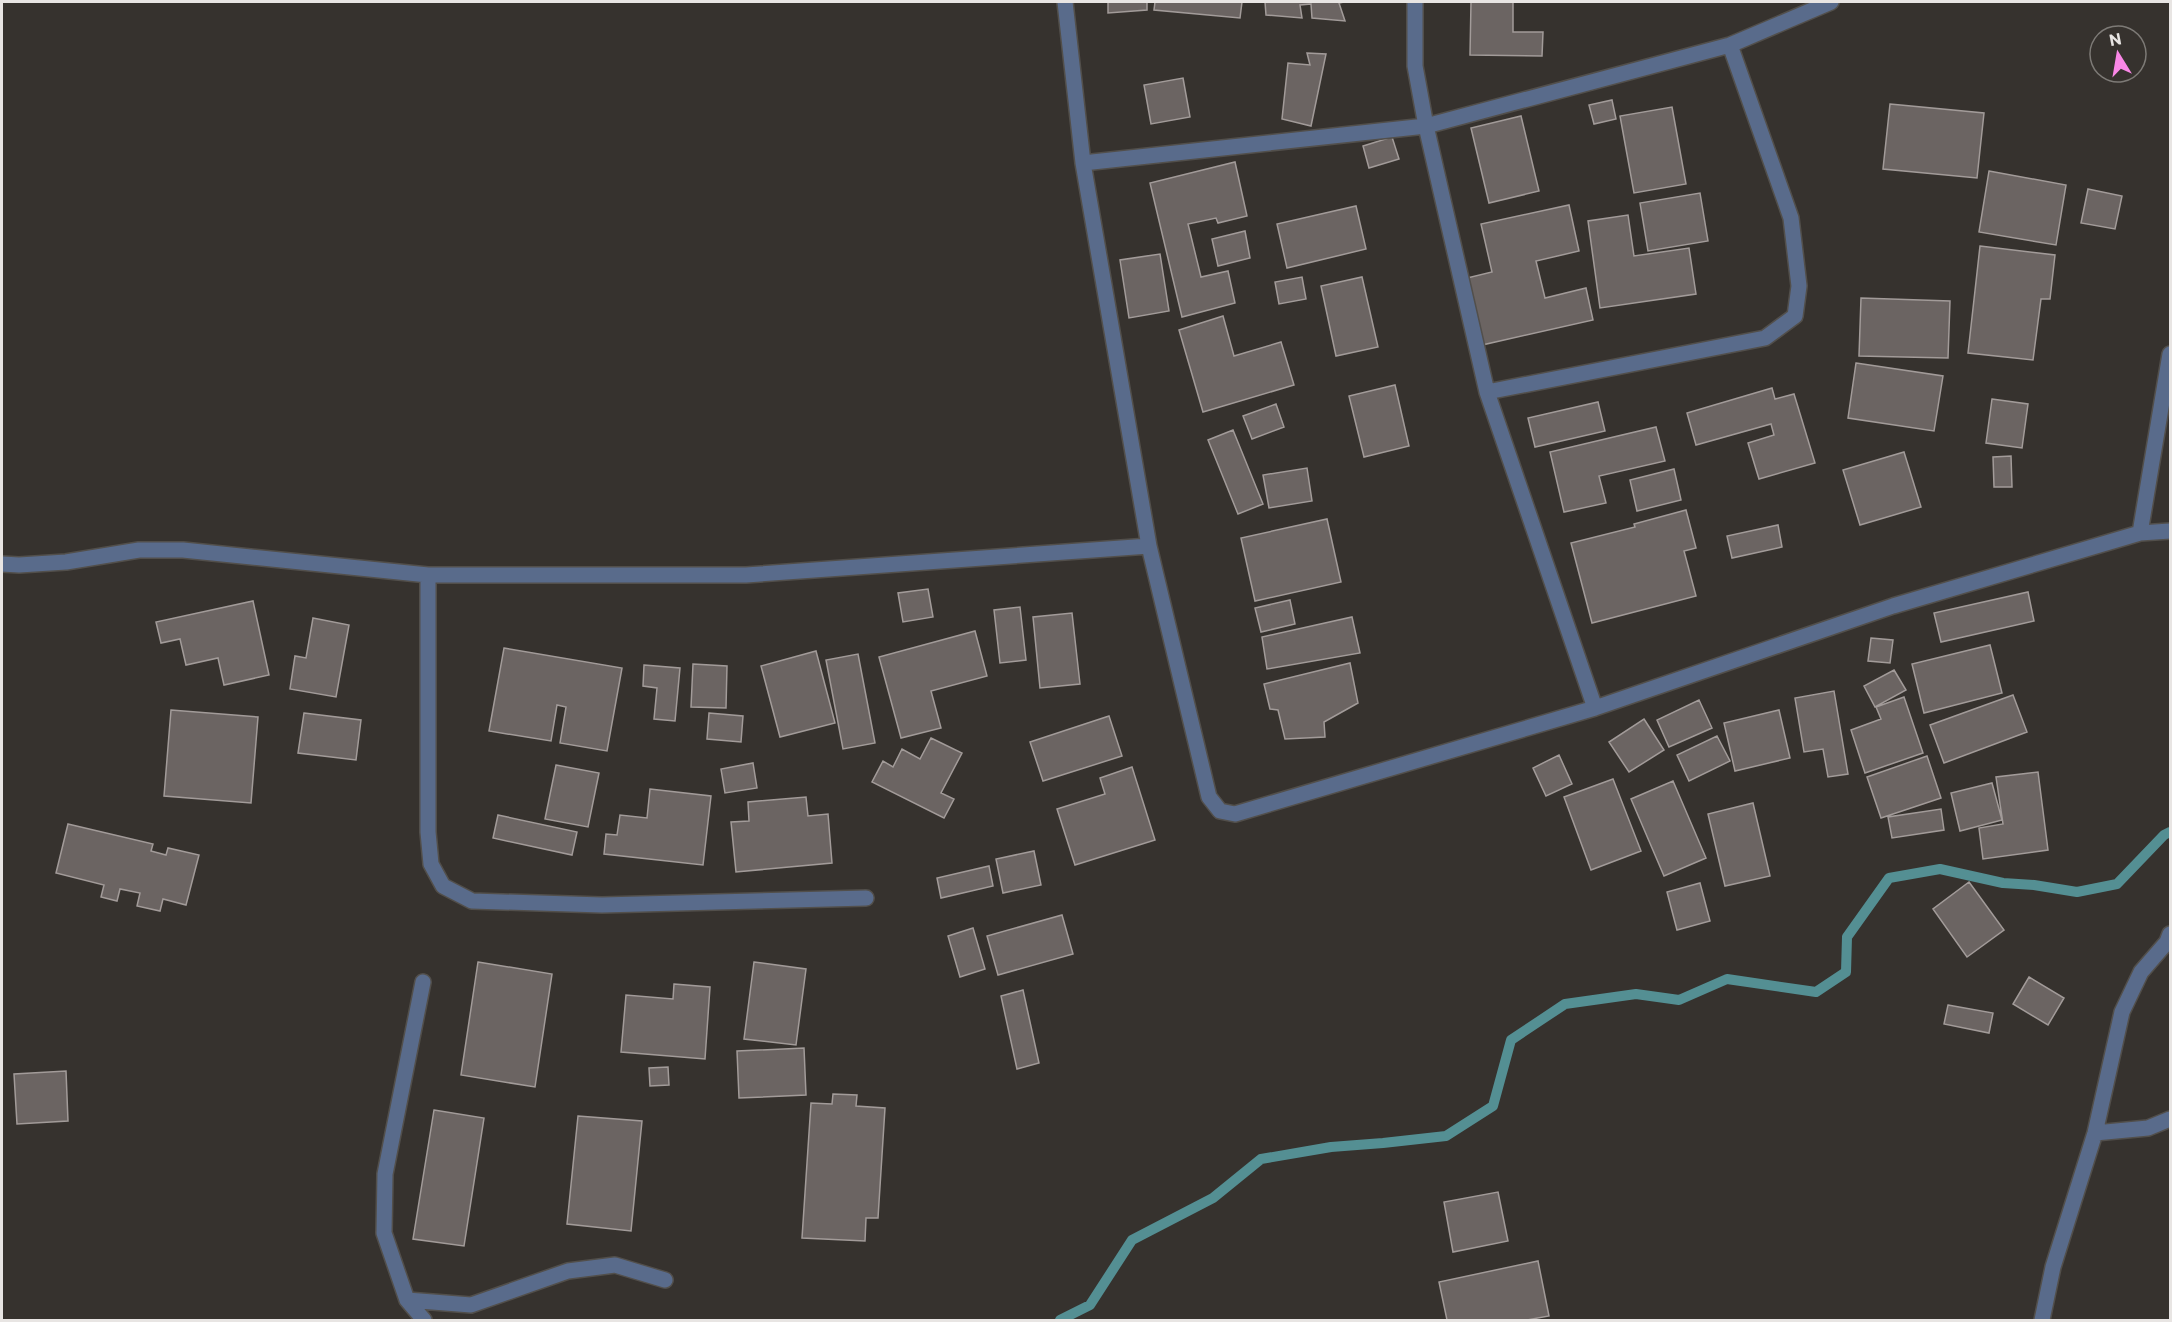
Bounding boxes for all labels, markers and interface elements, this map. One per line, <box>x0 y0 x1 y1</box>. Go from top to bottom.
north arrow <box>2088 24 2148 84</box>
text: N <box>2107 28 2123 49</box>

